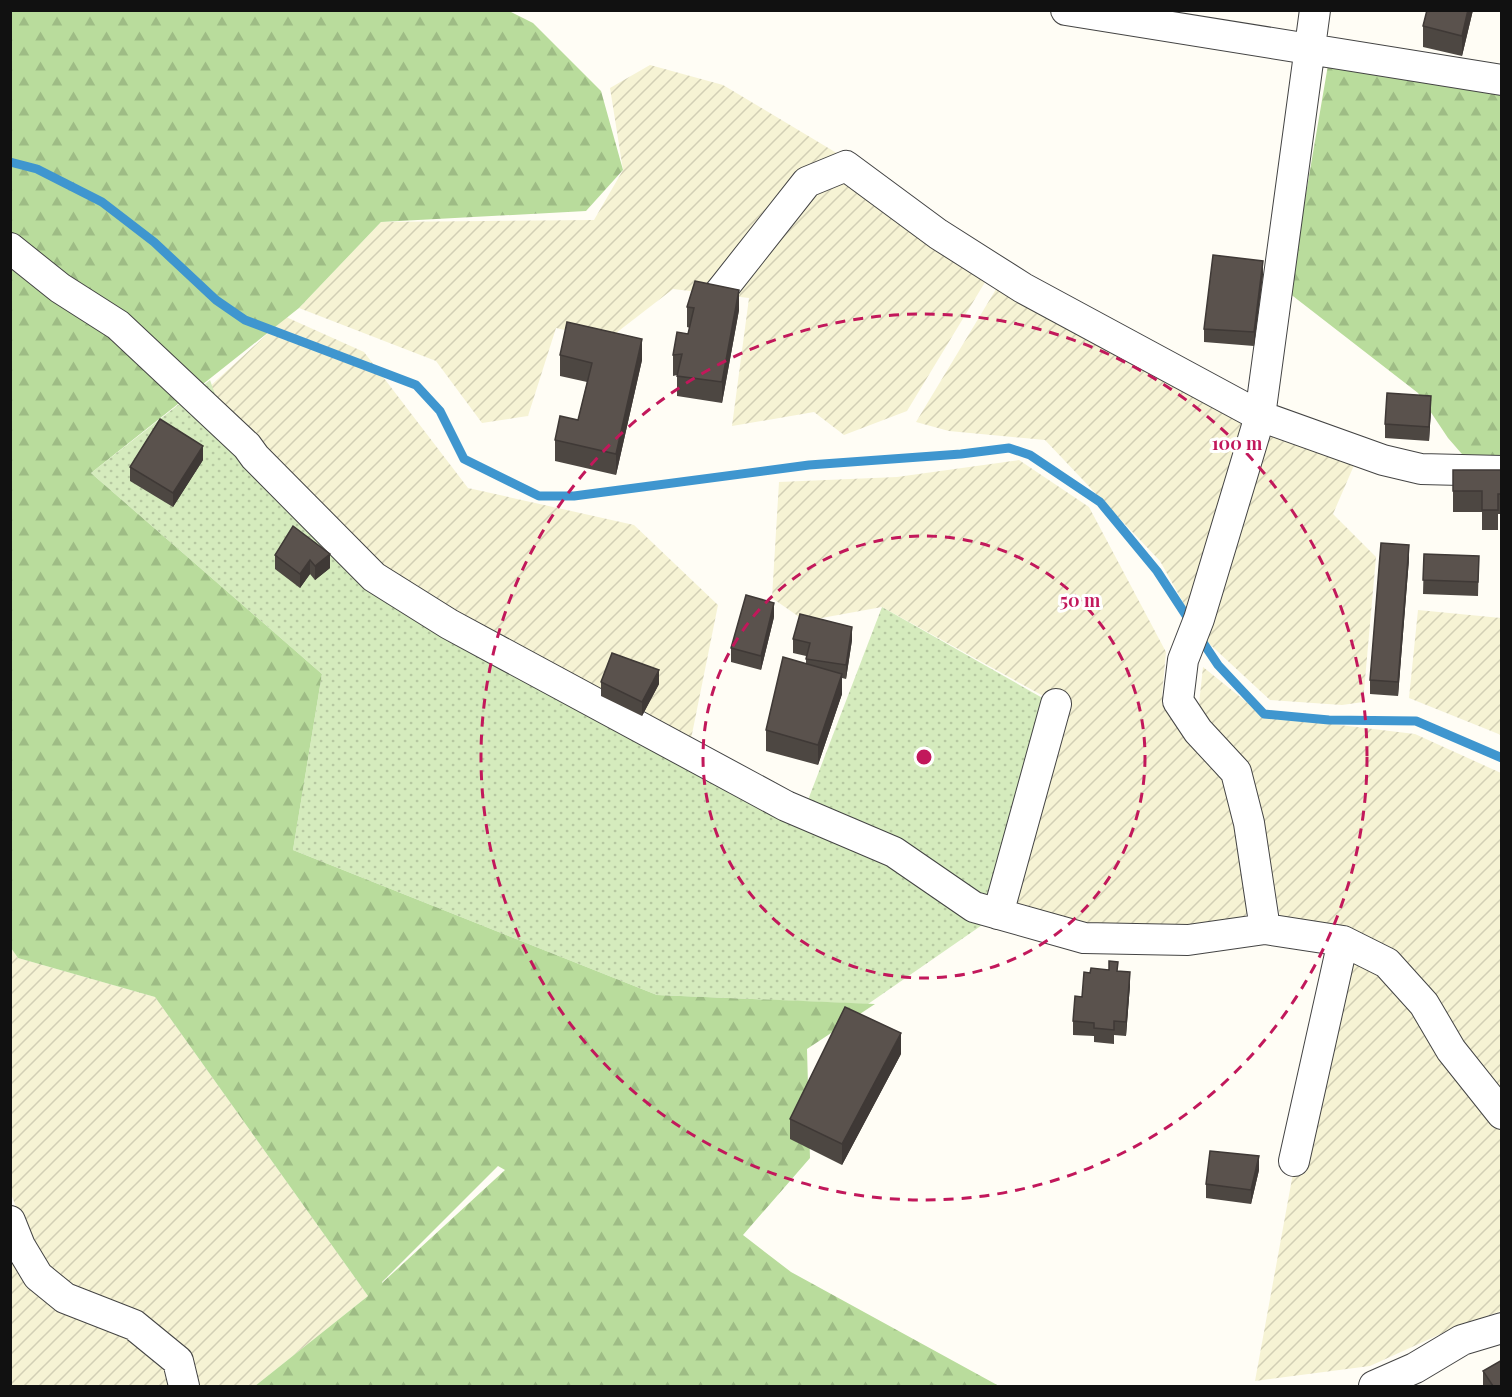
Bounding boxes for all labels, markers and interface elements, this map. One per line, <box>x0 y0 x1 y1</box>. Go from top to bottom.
text: 100 m <box>1212 431 1263 455</box>
text: 50 m <box>1060 588 1101 612</box>
centre of rings <box>914 747 934 767</box>

